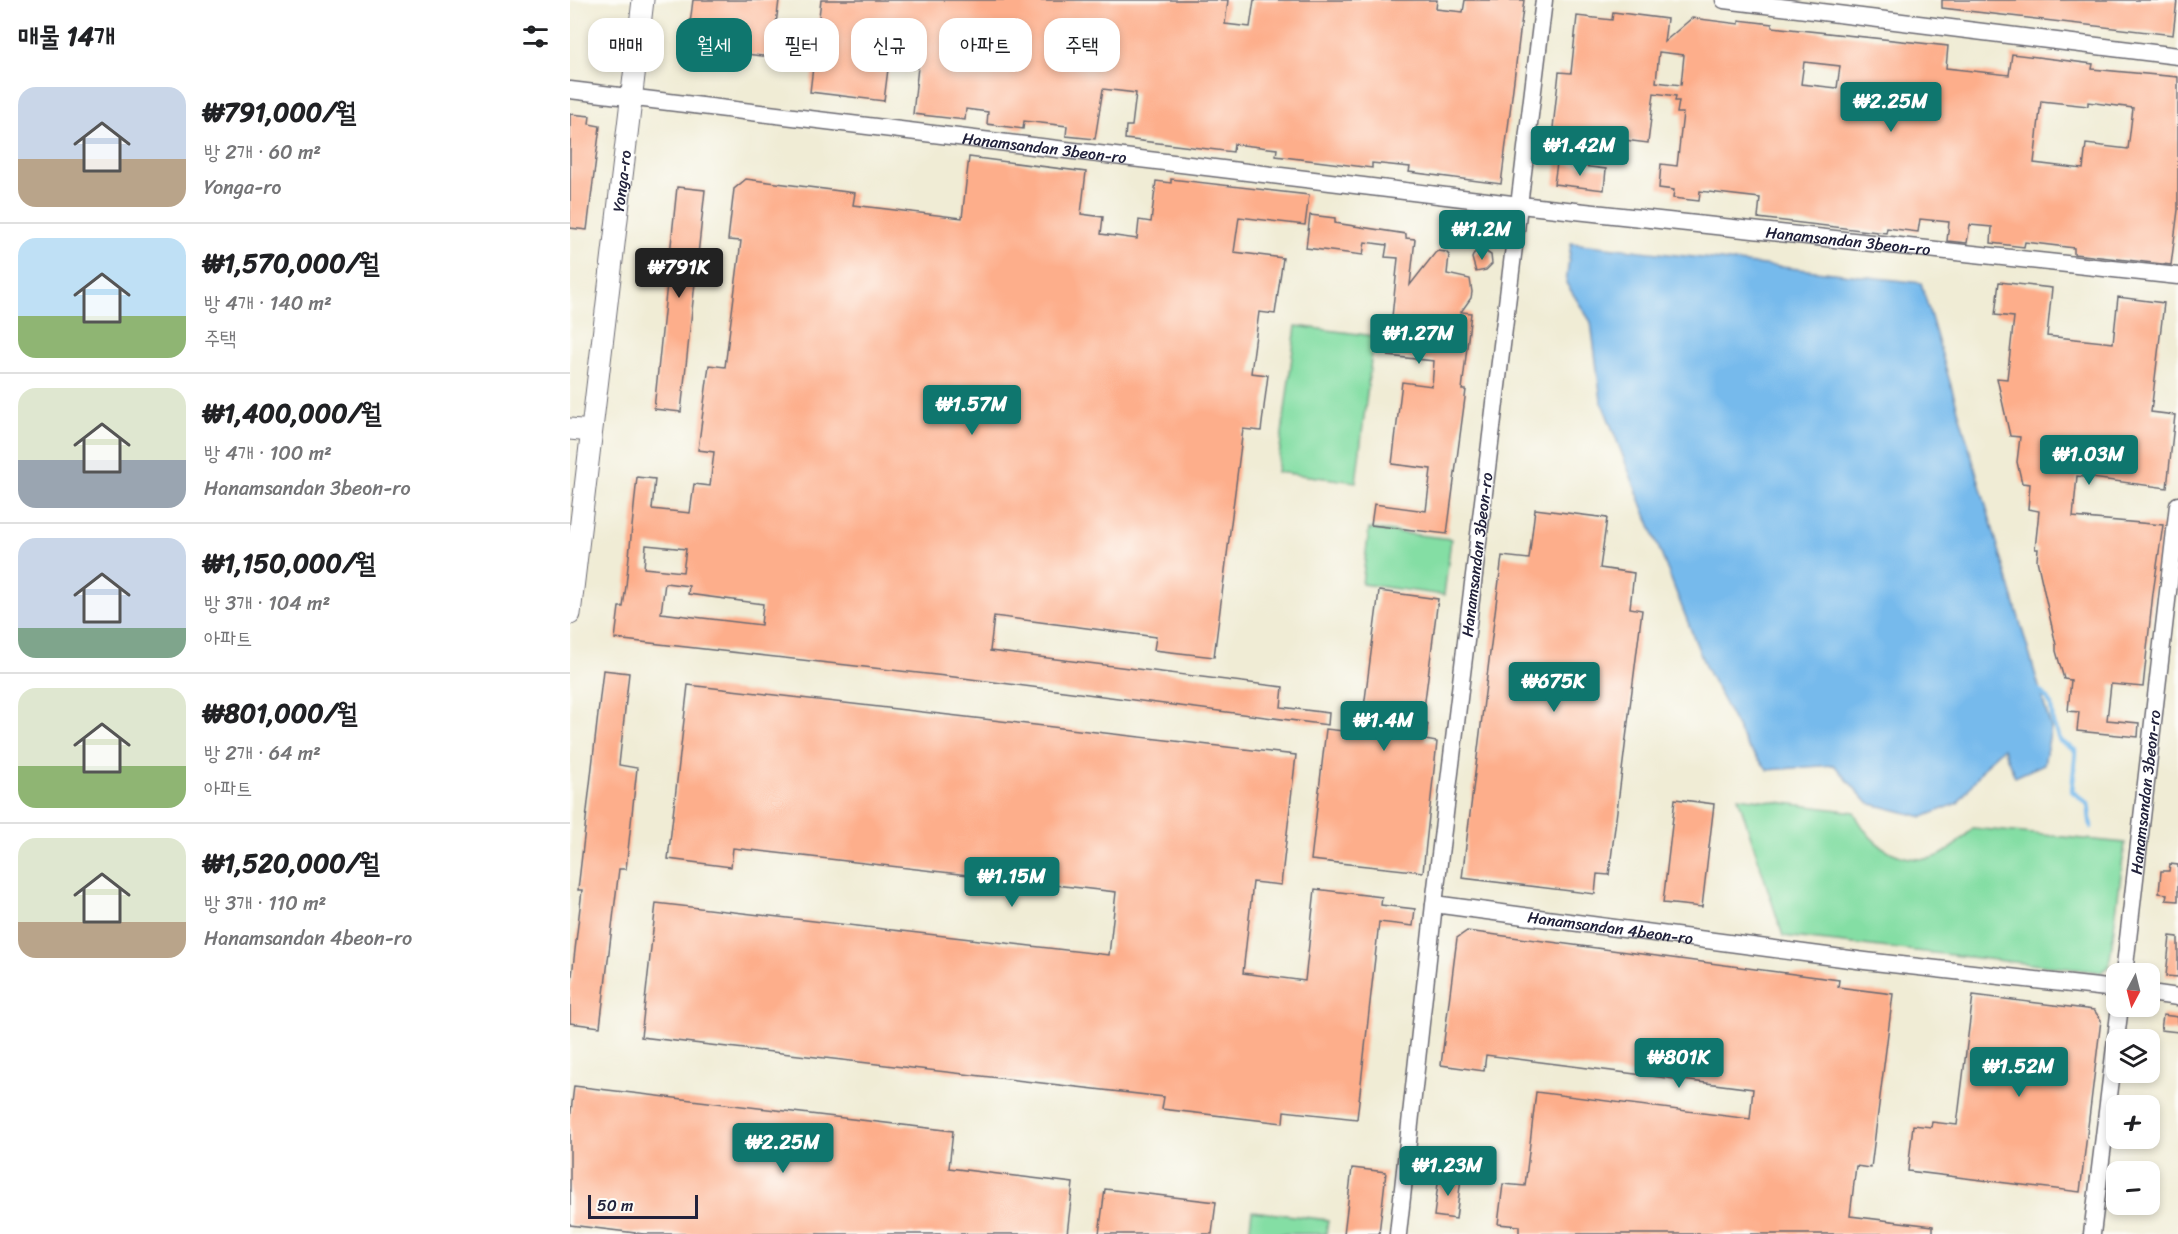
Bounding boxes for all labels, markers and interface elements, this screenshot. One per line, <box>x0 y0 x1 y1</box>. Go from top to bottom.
text: 매물 14개 <box>18 13 115 59</box>
chip: 매매 <box>588 18 664 72</box>
chip: 월세 <box>676 18 752 72</box>
chip: 필터 <box>764 18 839 72</box>
chip: 신규 <box>851 18 927 72</box>
chip: 아파트 <box>939 18 1032 72</box>
chip: 주택 <box>1044 18 1120 72</box>
icon: filters <box>519 20 552 53</box>
pin: ₩2.25M <box>1842 82 1940 133</box>
text: ₩2.25M <box>1854 84 1928 119</box>
text: ₩791,000/월 <box>204 89 356 135</box>
icon: home <box>66 111 138 183</box>
street label: Hanamsandan 3beon-ro <box>961 124 1128 172</box>
pin: ₩1.42M <box>1531 126 1629 177</box>
text: ₩1.42M <box>1545 128 1615 163</box>
text: 방 2개 · 60 m² <box>204 135 321 170</box>
street label: Yonga-ro <box>604 149 640 214</box>
text: Yonga-ro <box>204 170 281 205</box>
pin: ₩1.2M <box>1440 210 1524 261</box>
text: ₩1.2M <box>1453 212 1511 247</box>
street label: Hanamsandan 3beon-ro <box>1764 218 1932 264</box>
text: ₩1,570,000/월 <box>204 240 379 286</box>
pin: ₩791K <box>637 248 721 299</box>
text: ₩791K <box>649 250 709 285</box>
icon: home <box>66 262 138 334</box>
text: 방 4개 · 140 m² <box>204 286 332 321</box>
pin: ₩1.27M <box>1370 314 1468 365</box>
text: ₩1.27M <box>1384 316 1454 351</box>
text: 주택 <box>204 321 236 356</box>
pin: ₩1.57M <box>923 385 1021 436</box>
text: ₩1.57M <box>937 387 1007 422</box>
text: ₩1,400,000/월 <box>204 390 381 436</box>
icon: home <box>66 412 138 484</box>
pin: ₩1.03M <box>2040 435 2138 486</box>
text: 방 4개 · 100 m² <box>204 436 332 471</box>
text: ₩1.03M <box>2054 437 2124 472</box>
text: Hanamsandan 3beon-ro <box>204 471 411 506</box>
street label: Hanamsandan 3beon-ro <box>1453 471 1501 638</box>
text: ₩1,150,000/월 <box>204 540 376 586</box>
icon: home <box>66 562 138 634</box>
text: 방 3개 · 104 m² <box>204 586 330 621</box>
text: 아파트 <box>204 621 252 656</box>
pin: ₩675K <box>1512 662 1596 713</box>
text: ₩675K <box>1523 664 1585 699</box>
text: ₩801,000/월 <box>204 690 357 736</box>
pin: ₩1.4M <box>1342 701 1426 752</box>
text: ₩1.4M <box>1355 703 1413 738</box>
street label: Hanamsandan 3beon-ro <box>2122 708 2169 876</box>
icon: home <box>66 712 138 784</box>
text: 방 2개 · 64 m² <box>204 736 321 771</box>
text: 아파트 <box>204 771 252 806</box>
text: ₩1,520,000/월 <box>204 840 380 886</box>
pin: ₩1.15M <box>963 857 1061 908</box>
text: ₩1.15M <box>978 859 1046 894</box>
icon: home <box>66 862 138 934</box>
text: 방 3개 · 110 m² <box>204 886 326 921</box>
street label: Hanamsandan 4beon-ro <box>1526 903 1695 953</box>
text: Hanamsandan 4beon-ro <box>204 921 412 956</box>
north arrow <box>2106 963 2160 1017</box>
map controls <box>2106 963 2160 1215</box>
button: layers <box>2106 1029 2160 1083</box>
pin: ₩801K <box>1637 1038 1721 1089</box>
text: ₩801K <box>1649 1040 1709 1075</box>
pin: ₩1.52M <box>1970 1047 2068 1098</box>
text: ₩1.52M <box>1984 1049 2054 1084</box>
button: + <box>2106 1095 2160 1149</box>
pin: ₩2.25M <box>734 1123 832 1174</box>
text: ₩2.25M <box>746 1125 820 1160</box>
pin: ₩1.23M <box>1399 1146 1497 1197</box>
text: ₩1.23M <box>1414 1148 1482 1183</box>
button: − <box>2106 1161 2160 1215</box>
text: 50 m <box>597 1191 633 1220</box>
scale bar <box>588 1192 698 1220</box>

